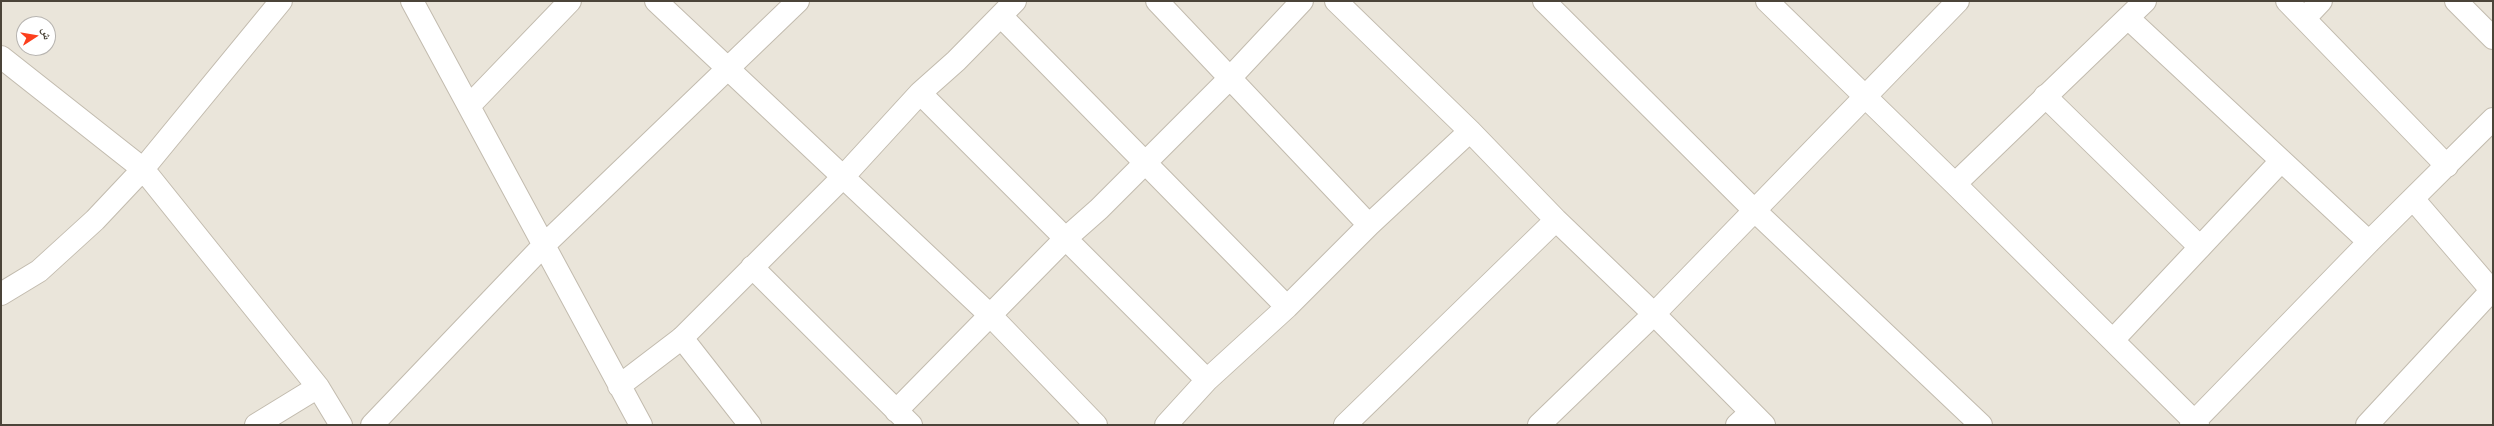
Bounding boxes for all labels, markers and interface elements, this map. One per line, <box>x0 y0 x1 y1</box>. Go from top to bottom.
north arrow <box>16 16 56 56</box>
text: ش <box>39 27 55 41</box>

